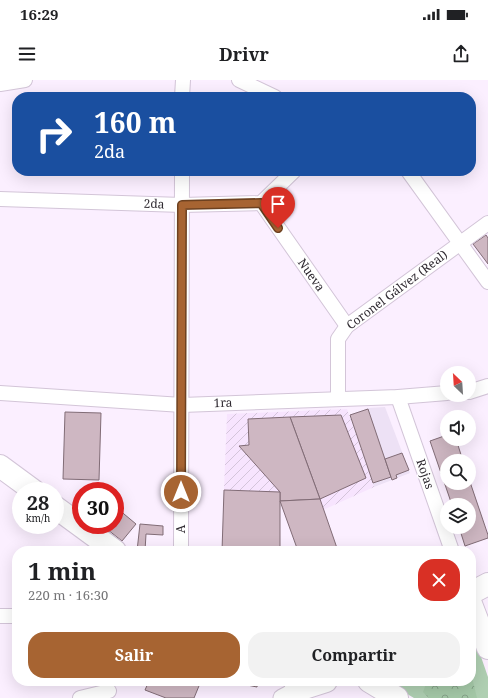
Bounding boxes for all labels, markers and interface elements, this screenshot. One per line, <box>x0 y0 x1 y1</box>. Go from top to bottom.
text: 16:29 <box>20 4 58 24</box>
text: Drivr <box>219 42 269 66</box>
icon: menu <box>16 43 38 65</box>
icon: share <box>450 43 472 65</box>
text: 160 m <box>94 103 176 141</box>
icon: right <box>28 108 80 160</box>
text: 2da <box>94 139 125 163</box>
pin <box>261 187 295 228</box>
icon: arrive <box>267 193 289 215</box>
street label: 2da <box>143 195 165 212</box>
street label: Coronel Gálvez (Real) <box>343 246 451 333</box>
street label: Nueva <box>294 255 329 295</box>
north arrow <box>440 366 476 402</box>
map controls <box>440 366 476 534</box>
street label: 1ra <box>213 394 233 411</box>
button: sound <box>440 410 476 446</box>
button: search <box>440 454 476 490</box>
street label: Rojas <box>412 457 438 491</box>
position arrow <box>160 471 202 513</box>
speed limit sign: 30 <box>72 482 124 534</box>
text: 28 <box>27 489 49 516</box>
button: layers <box>440 498 476 534</box>
text: km/h <box>26 511 50 525</box>
street label: A <box>172 524 189 533</box>
text: 1 min <box>28 554 96 587</box>
button: close <box>418 559 460 601</box>
text: 220 m · 16:30 <box>28 586 108 604</box>
button: Salir <box>28 632 240 678</box>
button: Compartir <box>248 632 460 678</box>

